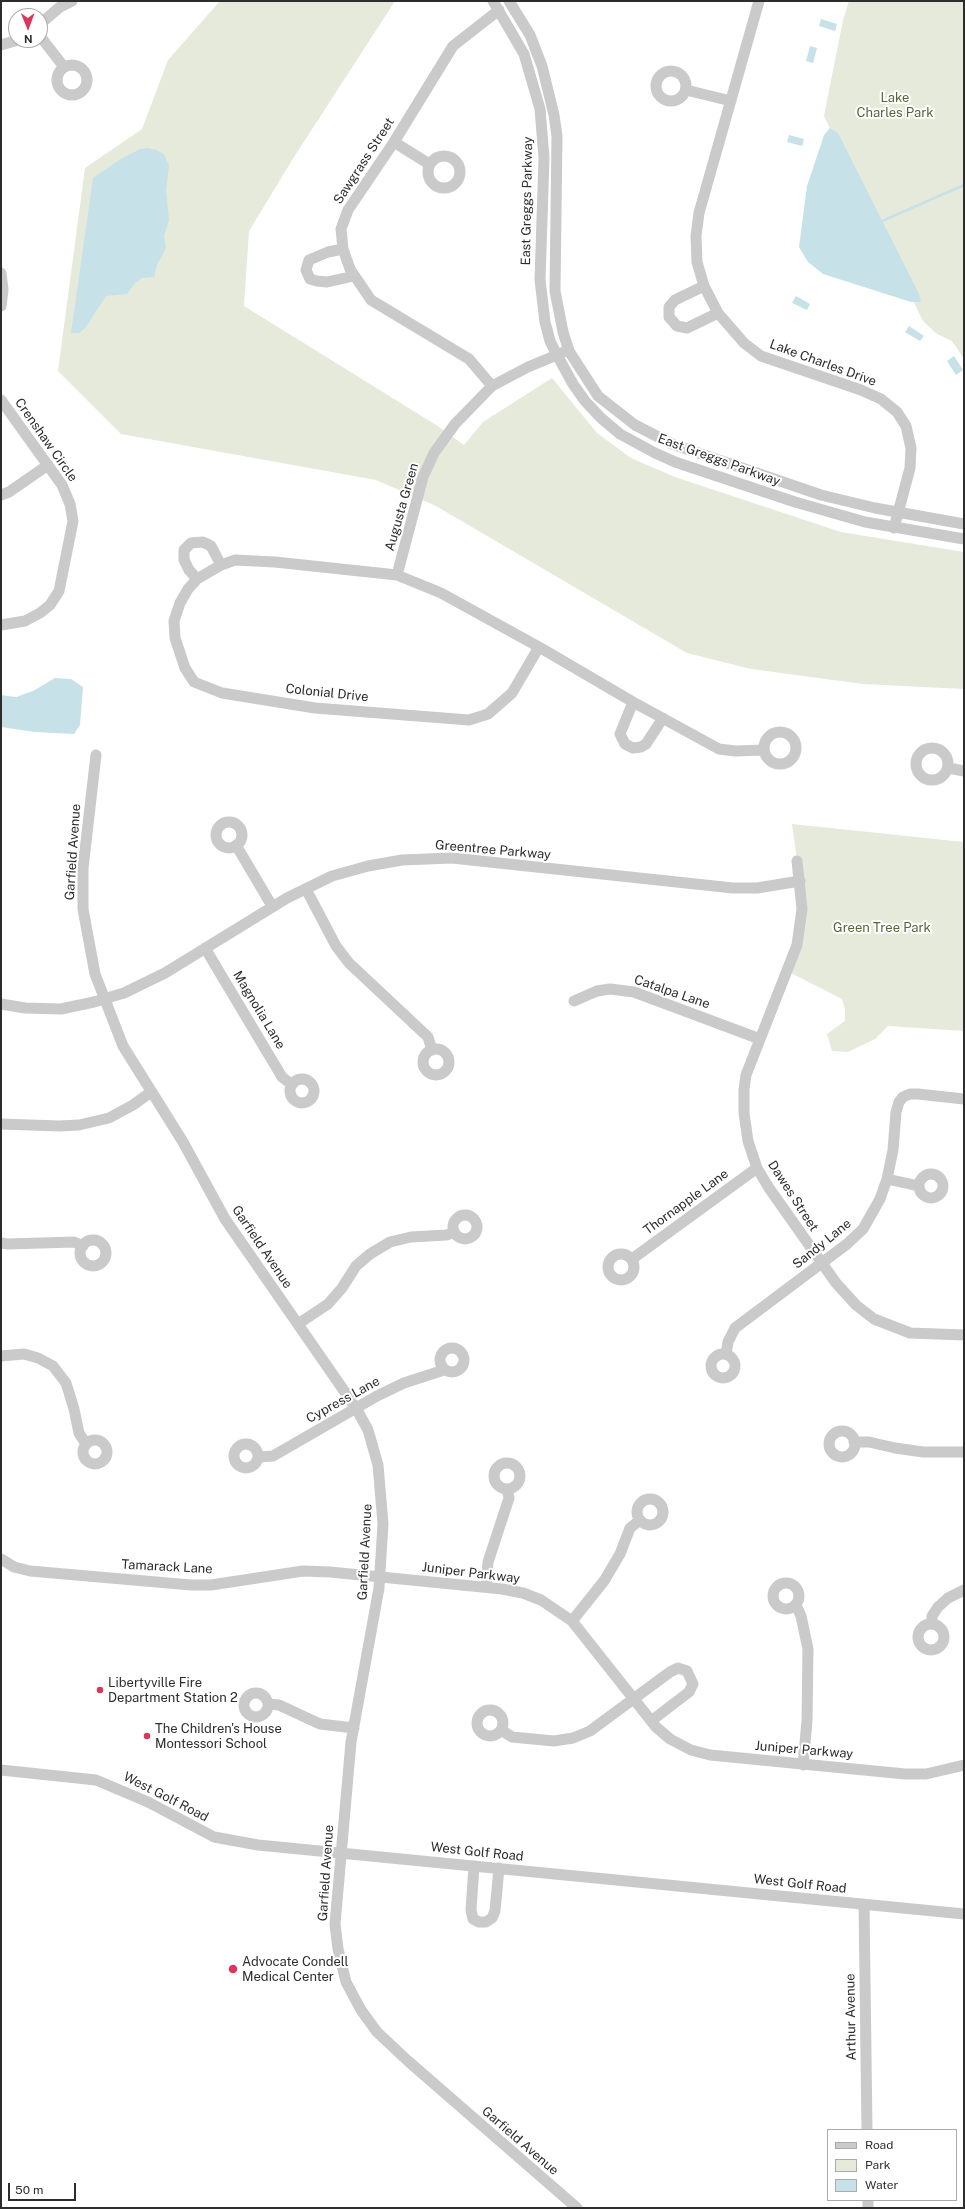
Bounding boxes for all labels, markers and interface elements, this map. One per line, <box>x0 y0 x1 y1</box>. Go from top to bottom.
north arrow <box>8 8 48 48</box>
text: N <box>24 33 33 45</box>
park label: Lake Charles Park <box>856 90 934 121</box>
street label: Sawgrass Street <box>330 115 398 207</box>
street label: East Greggs Parkway <box>518 136 536 266</box>
street label: Lake Charles Drive <box>767 336 879 390</box>
street label: Crenshaw Circle <box>11 395 81 485</box>
street label: East Greggs Parkway <box>656 431 782 489</box>
street label: Augusta Green <box>382 461 422 553</box>
street label: Colonial Drive <box>285 681 369 705</box>
street label: Garfield Avenue <box>62 803 84 901</box>
street label: Greentree Parkway <box>434 837 552 863</box>
park label: Green Tree Park <box>833 920 931 936</box>
street label: Magnolia Lane <box>230 968 288 1052</box>
street label: Catalpa Lane <box>632 972 712 1012</box>
street label: Dawes Street <box>764 1158 822 1234</box>
street label: Thornapple Lane <box>640 1166 732 1238</box>
street label: Garfield Avenue <box>229 1203 295 1291</box>
street label: Sandy Lane <box>790 1216 854 1272</box>
street label: Cypress Lane <box>304 1373 382 1427</box>
street label: Garfield Avenue <box>355 1503 375 1601</box>
street label: Tamarack Lane <box>121 1557 213 1577</box>
street label: Juniper Parkway <box>421 1559 521 1587</box>
place label: Libertyville Fire Department Station 2 <box>108 1675 238 1706</box>
marker: Libertyville Fire Department Station 2 <box>95 1685 105 1695</box>
place label: The Children's House Montessori School <box>155 1721 282 1752</box>
marker: The Children's House Montessori School <box>142 1731 152 1741</box>
street label: Juniper Parkway <box>754 1738 854 1762</box>
street label: West Golf Road <box>121 1769 211 1825</box>
street label: Garfield Avenue <box>315 1824 337 1922</box>
street label: West Golf Road <box>430 1839 524 1865</box>
street label: West Golf Road <box>753 1871 847 1897</box>
place label: Advocate Condell Medical Center <box>242 1954 348 1985</box>
marker: Advocate Condell Medical Center <box>227 1963 239 1975</box>
street label: Arthur Avenue <box>842 1973 860 2061</box>
street label: Garfield Avenue <box>478 2103 562 2179</box>
legend <box>827 2129 957 2201</box>
text: Road <box>865 2138 893 2152</box>
text: Park <box>865 2158 891 2172</box>
scale bar <box>10 2175 78 2201</box>
text: Water <box>865 2178 898 2192</box>
text: 50 m <box>15 2183 43 2197</box>

